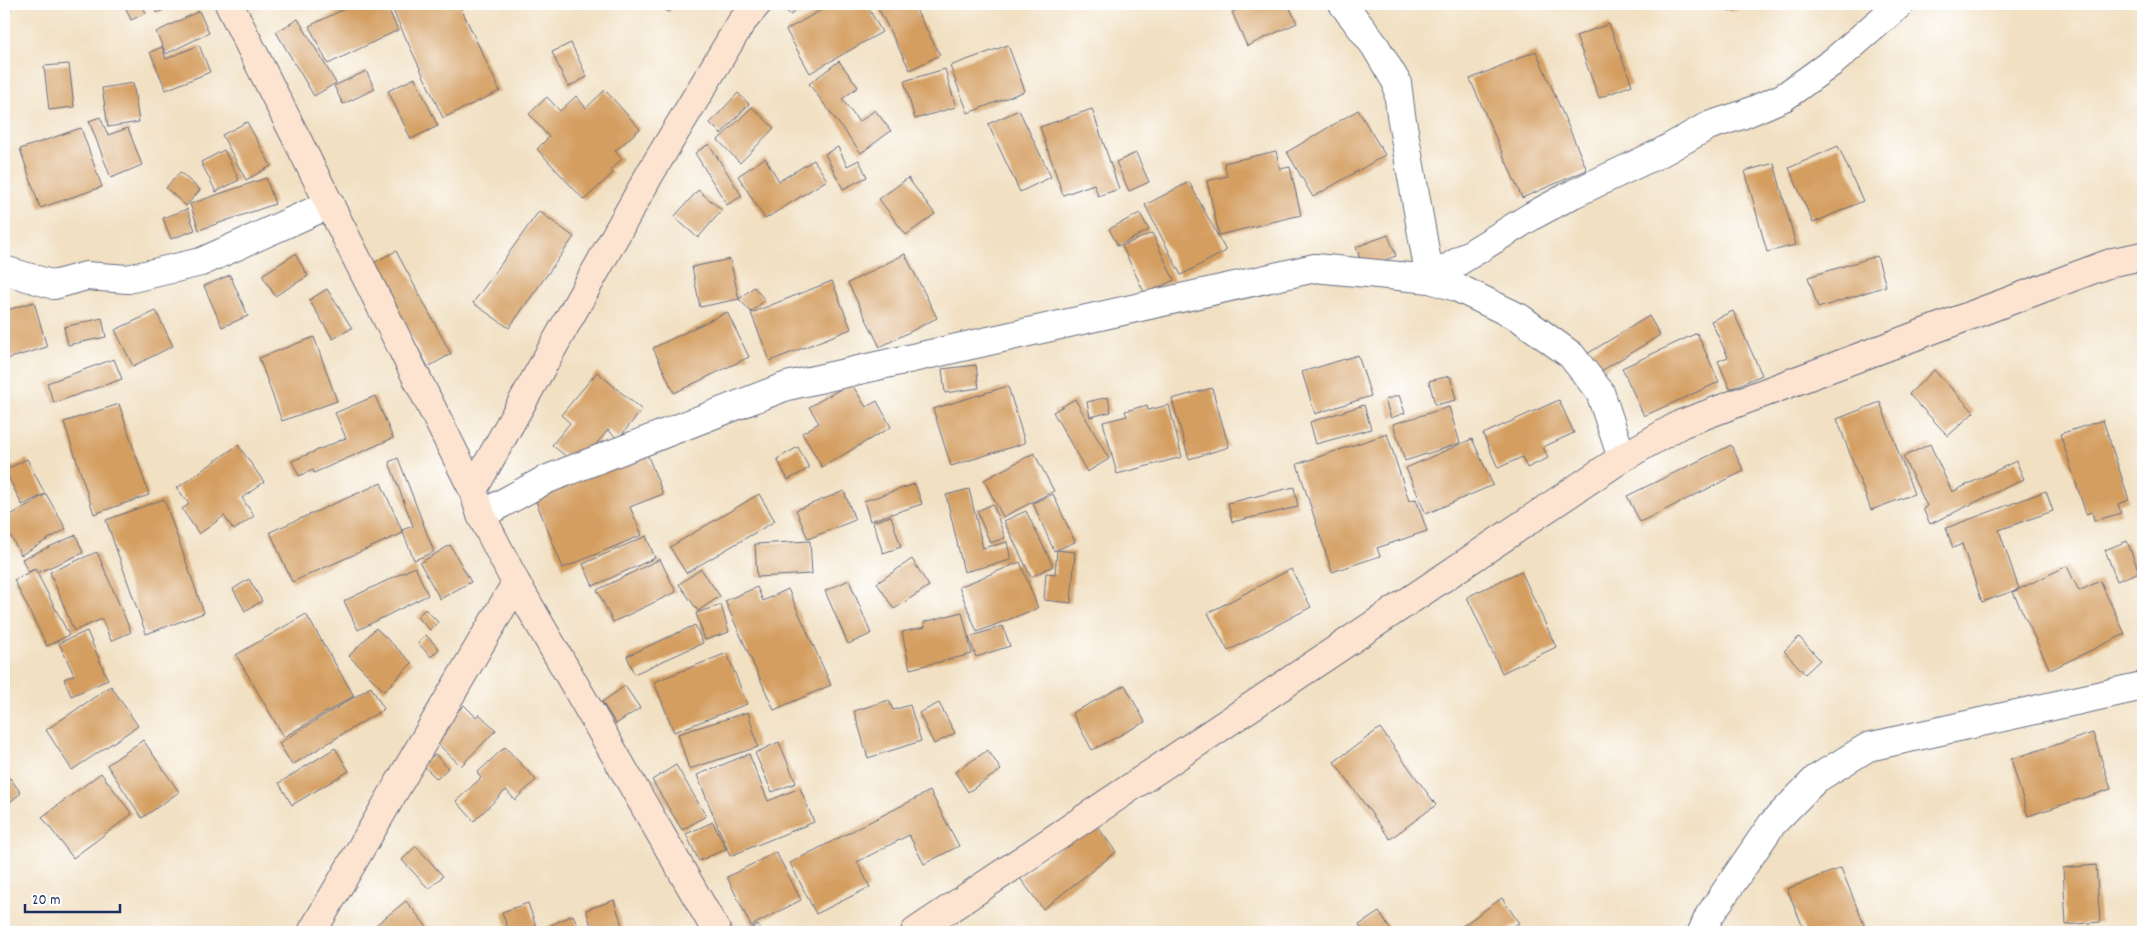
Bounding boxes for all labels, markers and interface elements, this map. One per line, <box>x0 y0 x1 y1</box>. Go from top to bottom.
scale bar <box>25 881 120 913</box>
text: 20 m <box>32 890 60 912</box>

